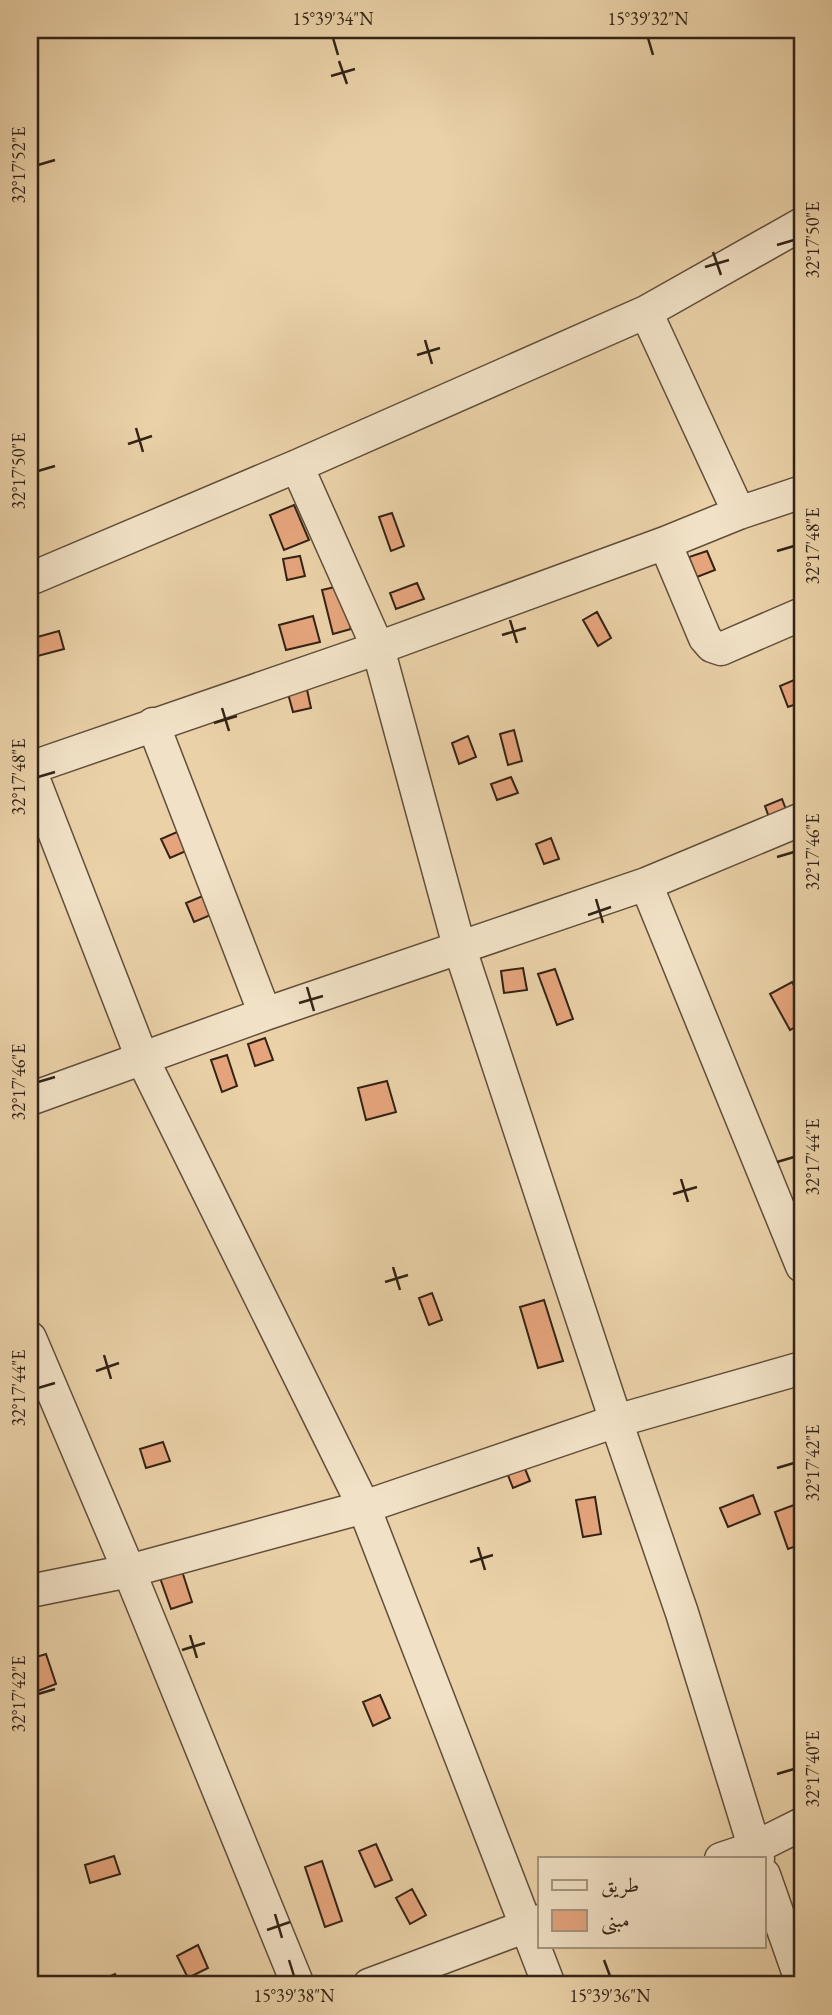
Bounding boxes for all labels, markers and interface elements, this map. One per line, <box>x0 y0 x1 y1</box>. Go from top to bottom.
text: 15°39'34"N <box>293 7 374 30</box>
text: 15°39'32"N <box>608 7 689 30</box>
text: 32°17'52"E <box>7 127 30 203</box>
text: 32°17'50"E <box>801 202 824 278</box>
text: 32°17'50"E <box>7 433 30 509</box>
text: 32°17'48"E <box>801 508 824 584</box>
text: 32°17'48"E <box>7 739 30 815</box>
text: 32°17'46"E <box>801 814 824 890</box>
text: 32°17'46"E <box>7 1044 30 1120</box>
text: 32°17'44"E <box>801 1119 824 1195</box>
text: 32°17'44"E <box>7 1350 30 1426</box>
text: 32°17'42"E <box>801 1425 824 1501</box>
text: 32°17'42"E <box>7 1656 30 1732</box>
text: 32°17'40"E <box>801 1731 824 1807</box>
legend <box>538 1857 766 1948</box>
text: طريق <box>601 1871 639 1898</box>
text: مبنى <box>601 1906 630 1935</box>
text: 15°39'38"N <box>254 1984 335 2007</box>
text: 15°39'36"N <box>570 1984 651 2007</box>

